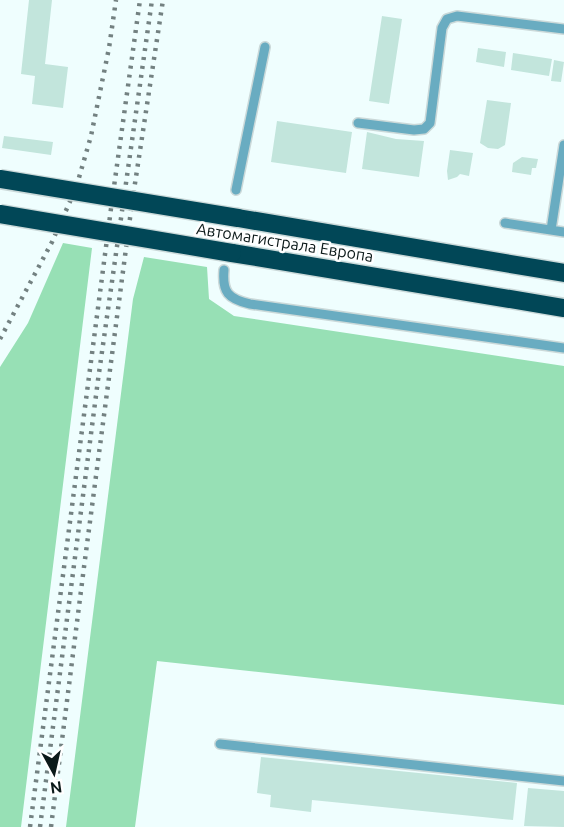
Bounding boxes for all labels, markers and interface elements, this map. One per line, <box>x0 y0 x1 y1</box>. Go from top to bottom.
street label: Автомагистрала Европа <box>195 219 375 265</box>
north arrow <box>24 743 84 803</box>
text: N <box>49 778 63 798</box>

